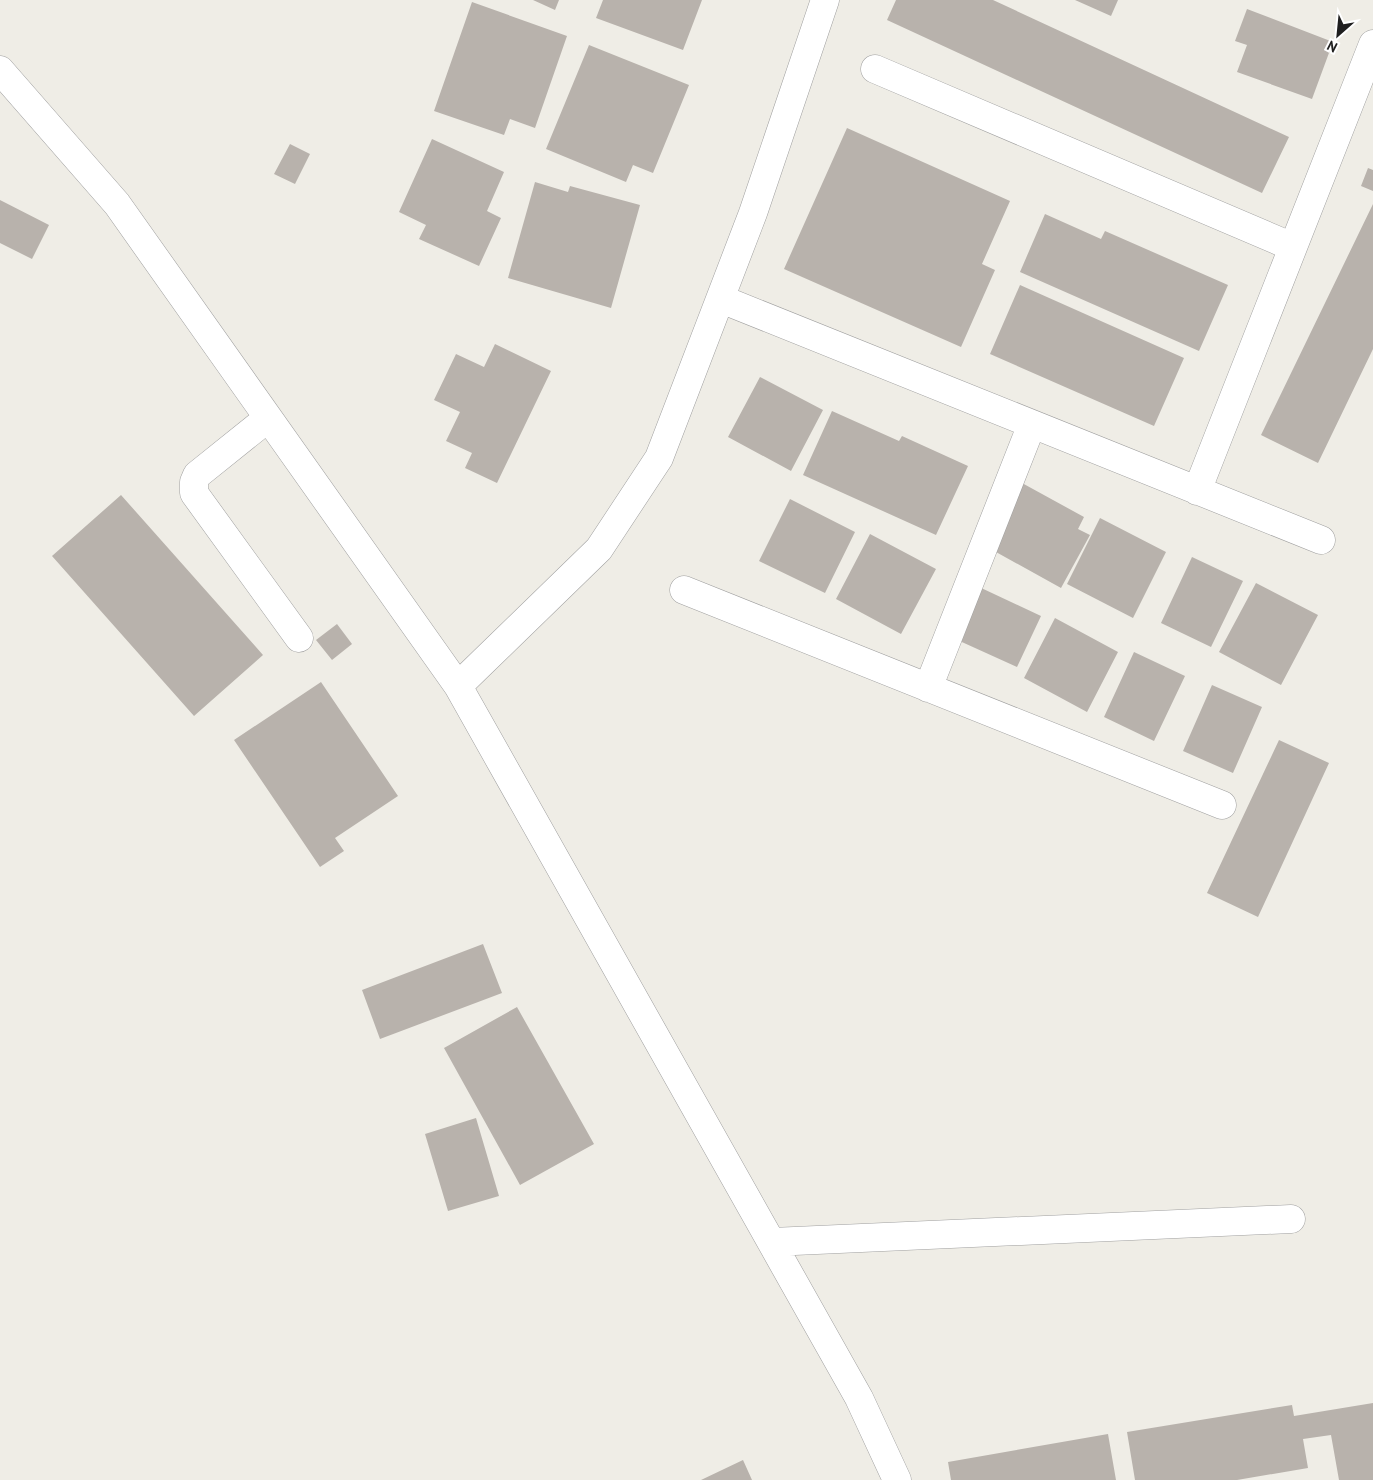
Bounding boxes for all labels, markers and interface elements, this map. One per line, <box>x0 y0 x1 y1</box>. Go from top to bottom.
north arrow <box>1313 10 1363 60</box>
text: N <box>1324 36 1340 57</box>

